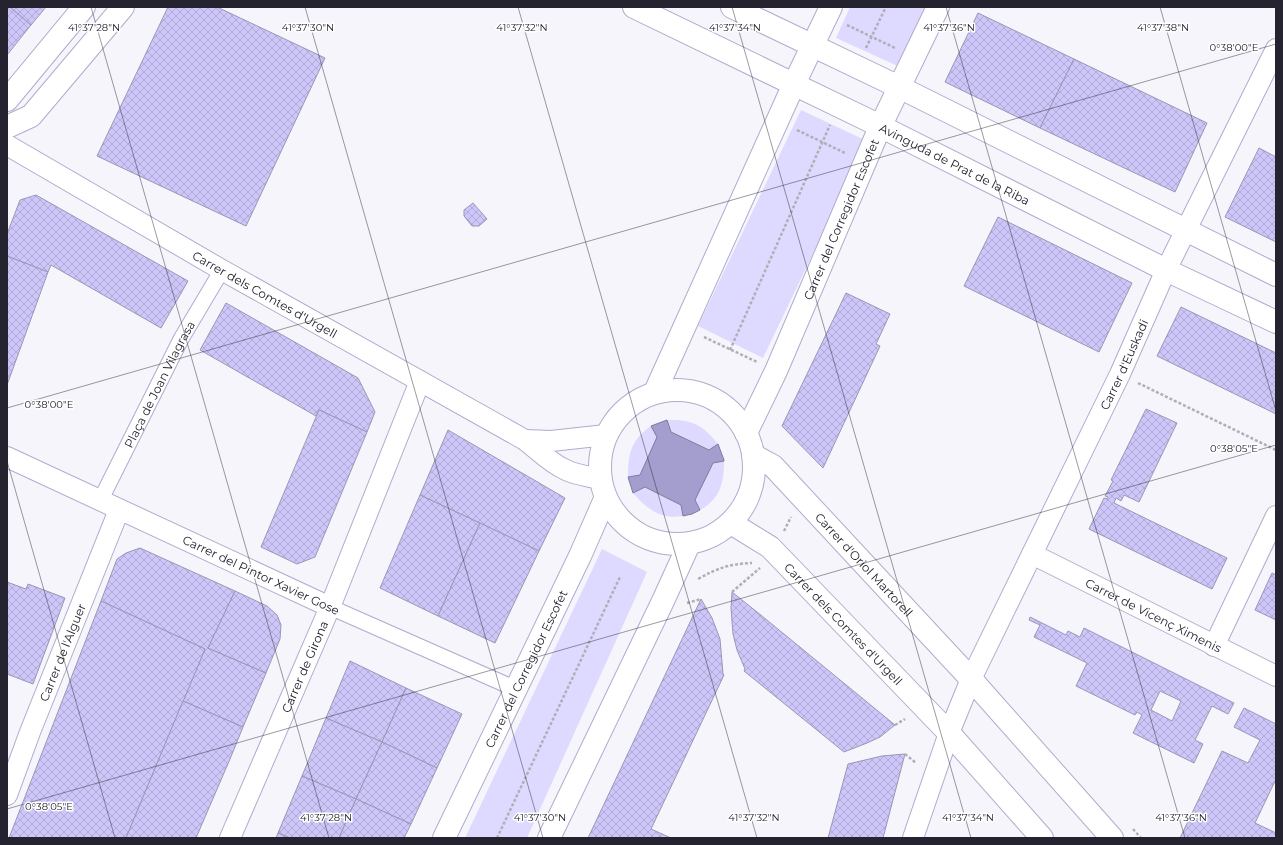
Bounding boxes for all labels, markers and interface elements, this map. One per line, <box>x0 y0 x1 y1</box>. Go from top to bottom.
text: 41°37'28"N <box>68 21 120 34</box>
text: 41°37'30"N <box>282 21 334 34</box>
text: 41°37'32"N <box>496 21 548 34</box>
text: 41°37'34"N <box>709 21 761 34</box>
text: 41°37'36"N <box>923 21 975 34</box>
text: 41°37'38"N <box>1137 21 1189 34</box>
text: 0°38'00"E <box>1210 41 1259 54</box>
street label: Avinguda de Prat de la Riba <box>877 120 1032 208</box>
street label: Carrer del Corregidor Escofet <box>800 136 882 302</box>
street label: Carrer dels Comtes d'Urgell <box>190 247 340 341</box>
street label: Carrer d'Euskadi <box>1096 317 1151 412</box>
street label: Plaça de Joan Vilagrasa <box>120 318 198 450</box>
text: 0°38'00"E <box>25 398 74 411</box>
text: 0°38'05"E <box>1210 442 1258 455</box>
street label: Carrer d'Oriol Martorell <box>812 509 916 619</box>
street label: Carrer del Pintor Xavier Gose <box>180 532 342 618</box>
street label: Carrer dels Comtes d'Urgell <box>781 559 906 688</box>
street label: Carrer de Vicenç Ximenis <box>1083 574 1224 655</box>
street label: Carrer del Corregidor Escofet <box>481 587 570 750</box>
street label: Carrer de l'Alguer <box>36 601 88 703</box>
street label: Carrer de Girona <box>278 618 331 715</box>
text: 0°38'05"E <box>25 800 73 813</box>
text: 41°37'28"N <box>300 811 352 824</box>
text: 41°37'30"N <box>514 811 566 824</box>
text: 41°37'32"N <box>728 811 780 824</box>
text: 41°37'34"N <box>942 811 994 824</box>
text: 41°37'36"N <box>1155 811 1207 824</box>

